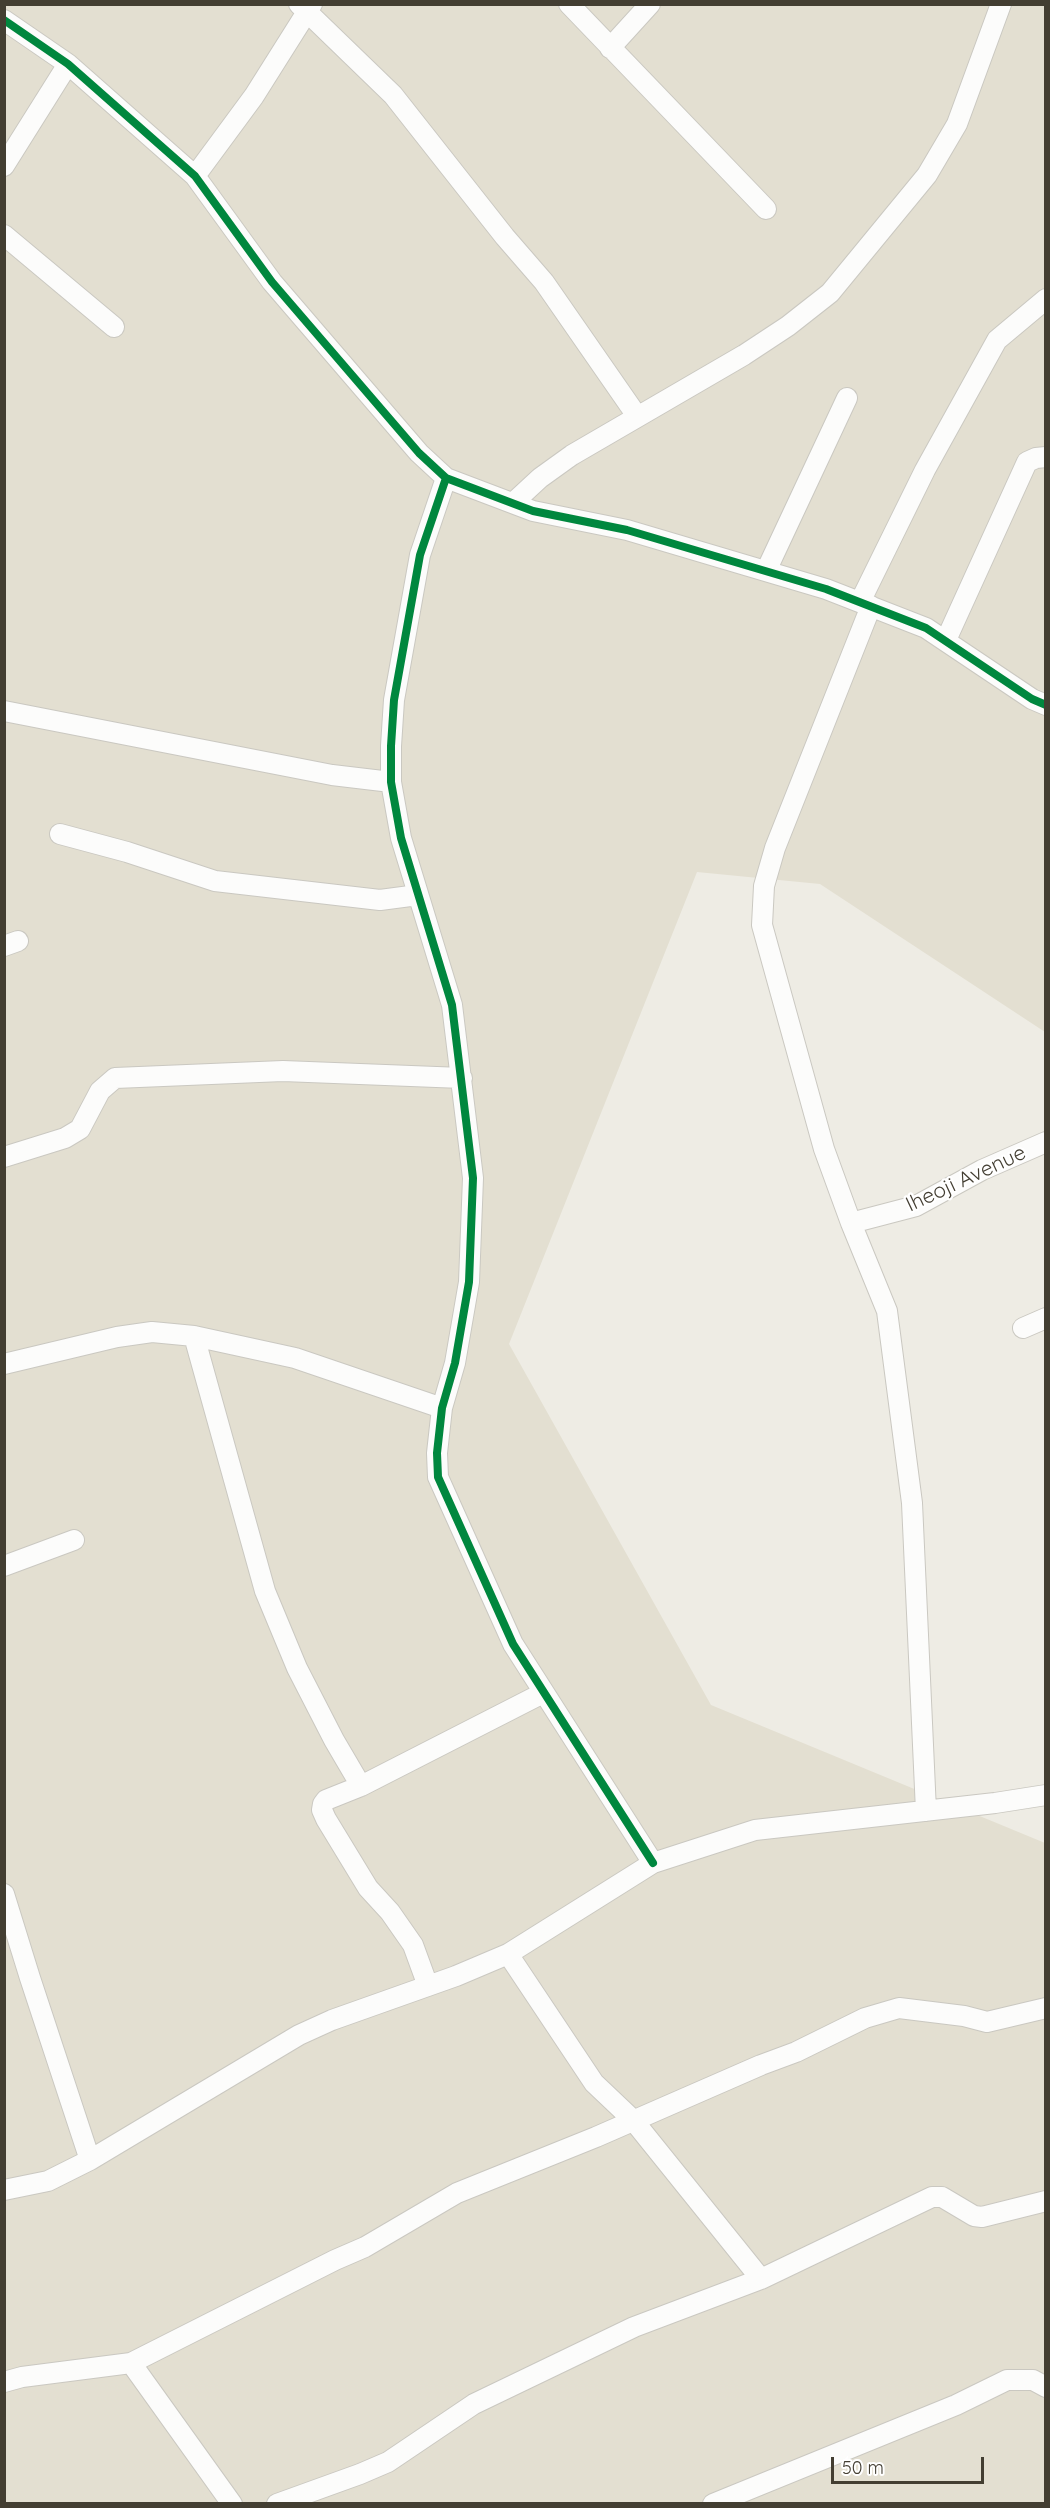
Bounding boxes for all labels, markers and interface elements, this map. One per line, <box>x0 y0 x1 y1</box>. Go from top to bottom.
street label: Iheoji Avenue <box>902 1140 1030 1218</box>
scale bar <box>834 2445 987 2483</box>
text: 50 m <box>842 2456 884 2479</box>

